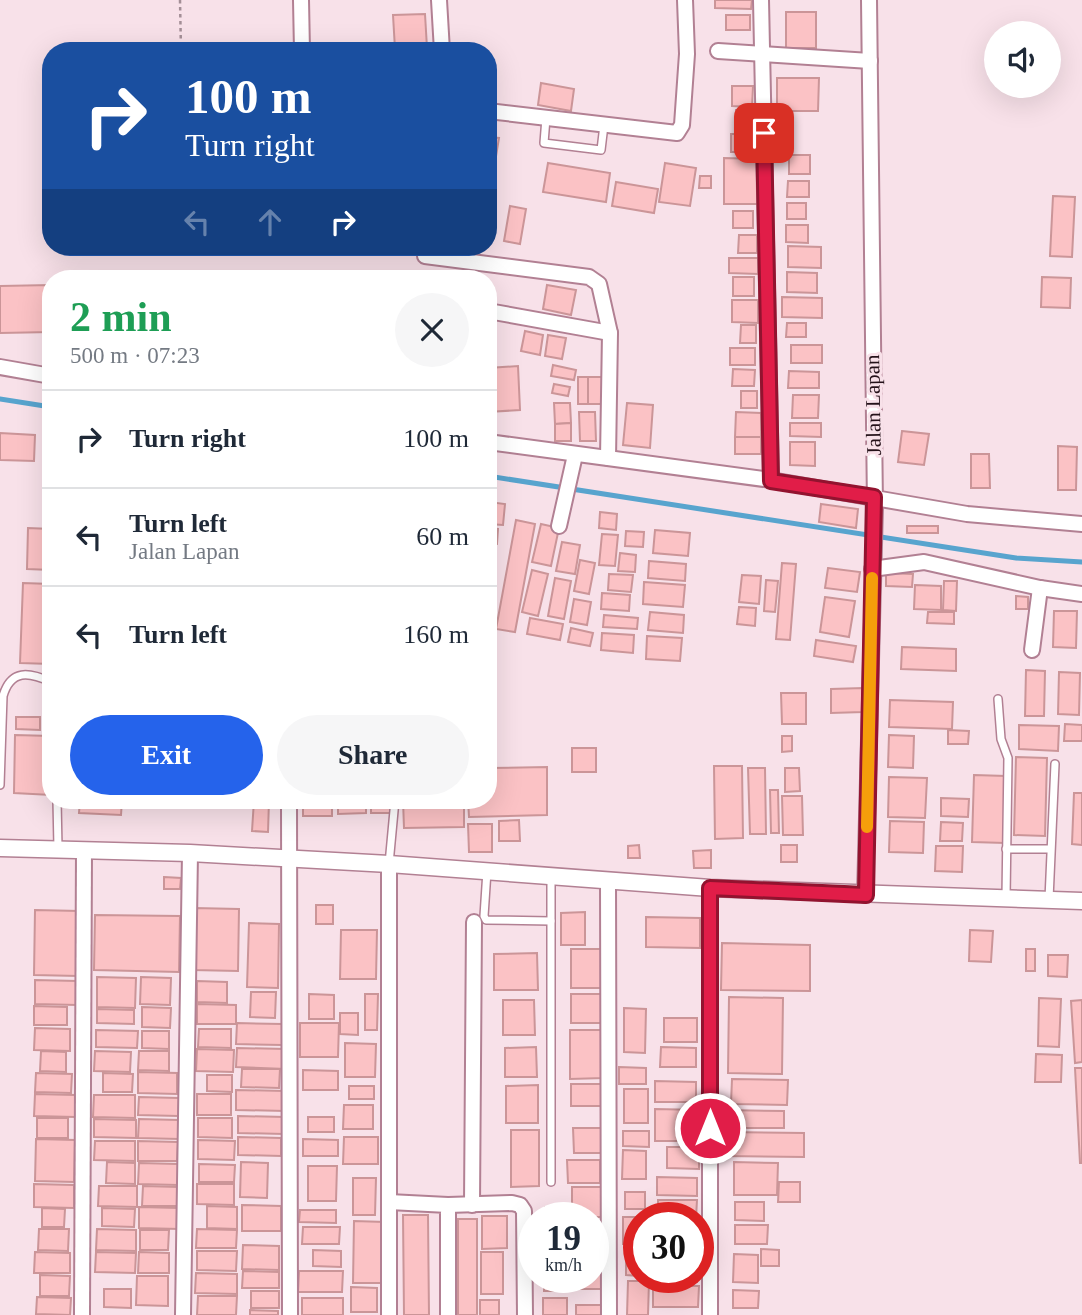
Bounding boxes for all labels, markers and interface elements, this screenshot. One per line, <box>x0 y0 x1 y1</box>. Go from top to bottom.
map controls <box>984 21 1061 98</box>
button: sound <box>984 21 1061 98</box>
text: 100 m <box>185 69 312 124</box>
icon: right <box>70 70 161 161</box>
pin <box>734 103 794 163</box>
icon: arrive <box>745 114 783 152</box>
text: Turn right <box>185 127 315 163</box>
icon: left <box>178 203 216 241</box>
icon: ahead <box>251 203 289 241</box>
icon: right <box>324 203 362 241</box>
button: close <box>395 293 469 367</box>
text: 2 min <box>70 294 172 340</box>
text: 500 m · 07:23 <box>70 343 200 368</box>
street label: Jalan Lapan <box>860 354 886 456</box>
icon: right <box>70 420 108 458</box>
text: Turn right <box>129 424 246 453</box>
text: 100 m <box>403 424 469 453</box>
text: Turn left <box>129 509 227 538</box>
icon: left <box>70 518 108 556</box>
text: 60 m <box>416 522 469 551</box>
text: Jalan Lapan <box>129 539 239 564</box>
icon: left <box>70 616 108 654</box>
text: Turn left <box>129 620 227 649</box>
text: 160 m <box>403 620 469 649</box>
button: Exit <box>70 715 263 795</box>
button: Share <box>277 715 469 795</box>
position arrow <box>673 1091 747 1165</box>
speed limit sign: 30 <box>623 1202 714 1293</box>
text: 19 <box>546 1219 581 1258</box>
text: km/h <box>545 1255 582 1275</box>

